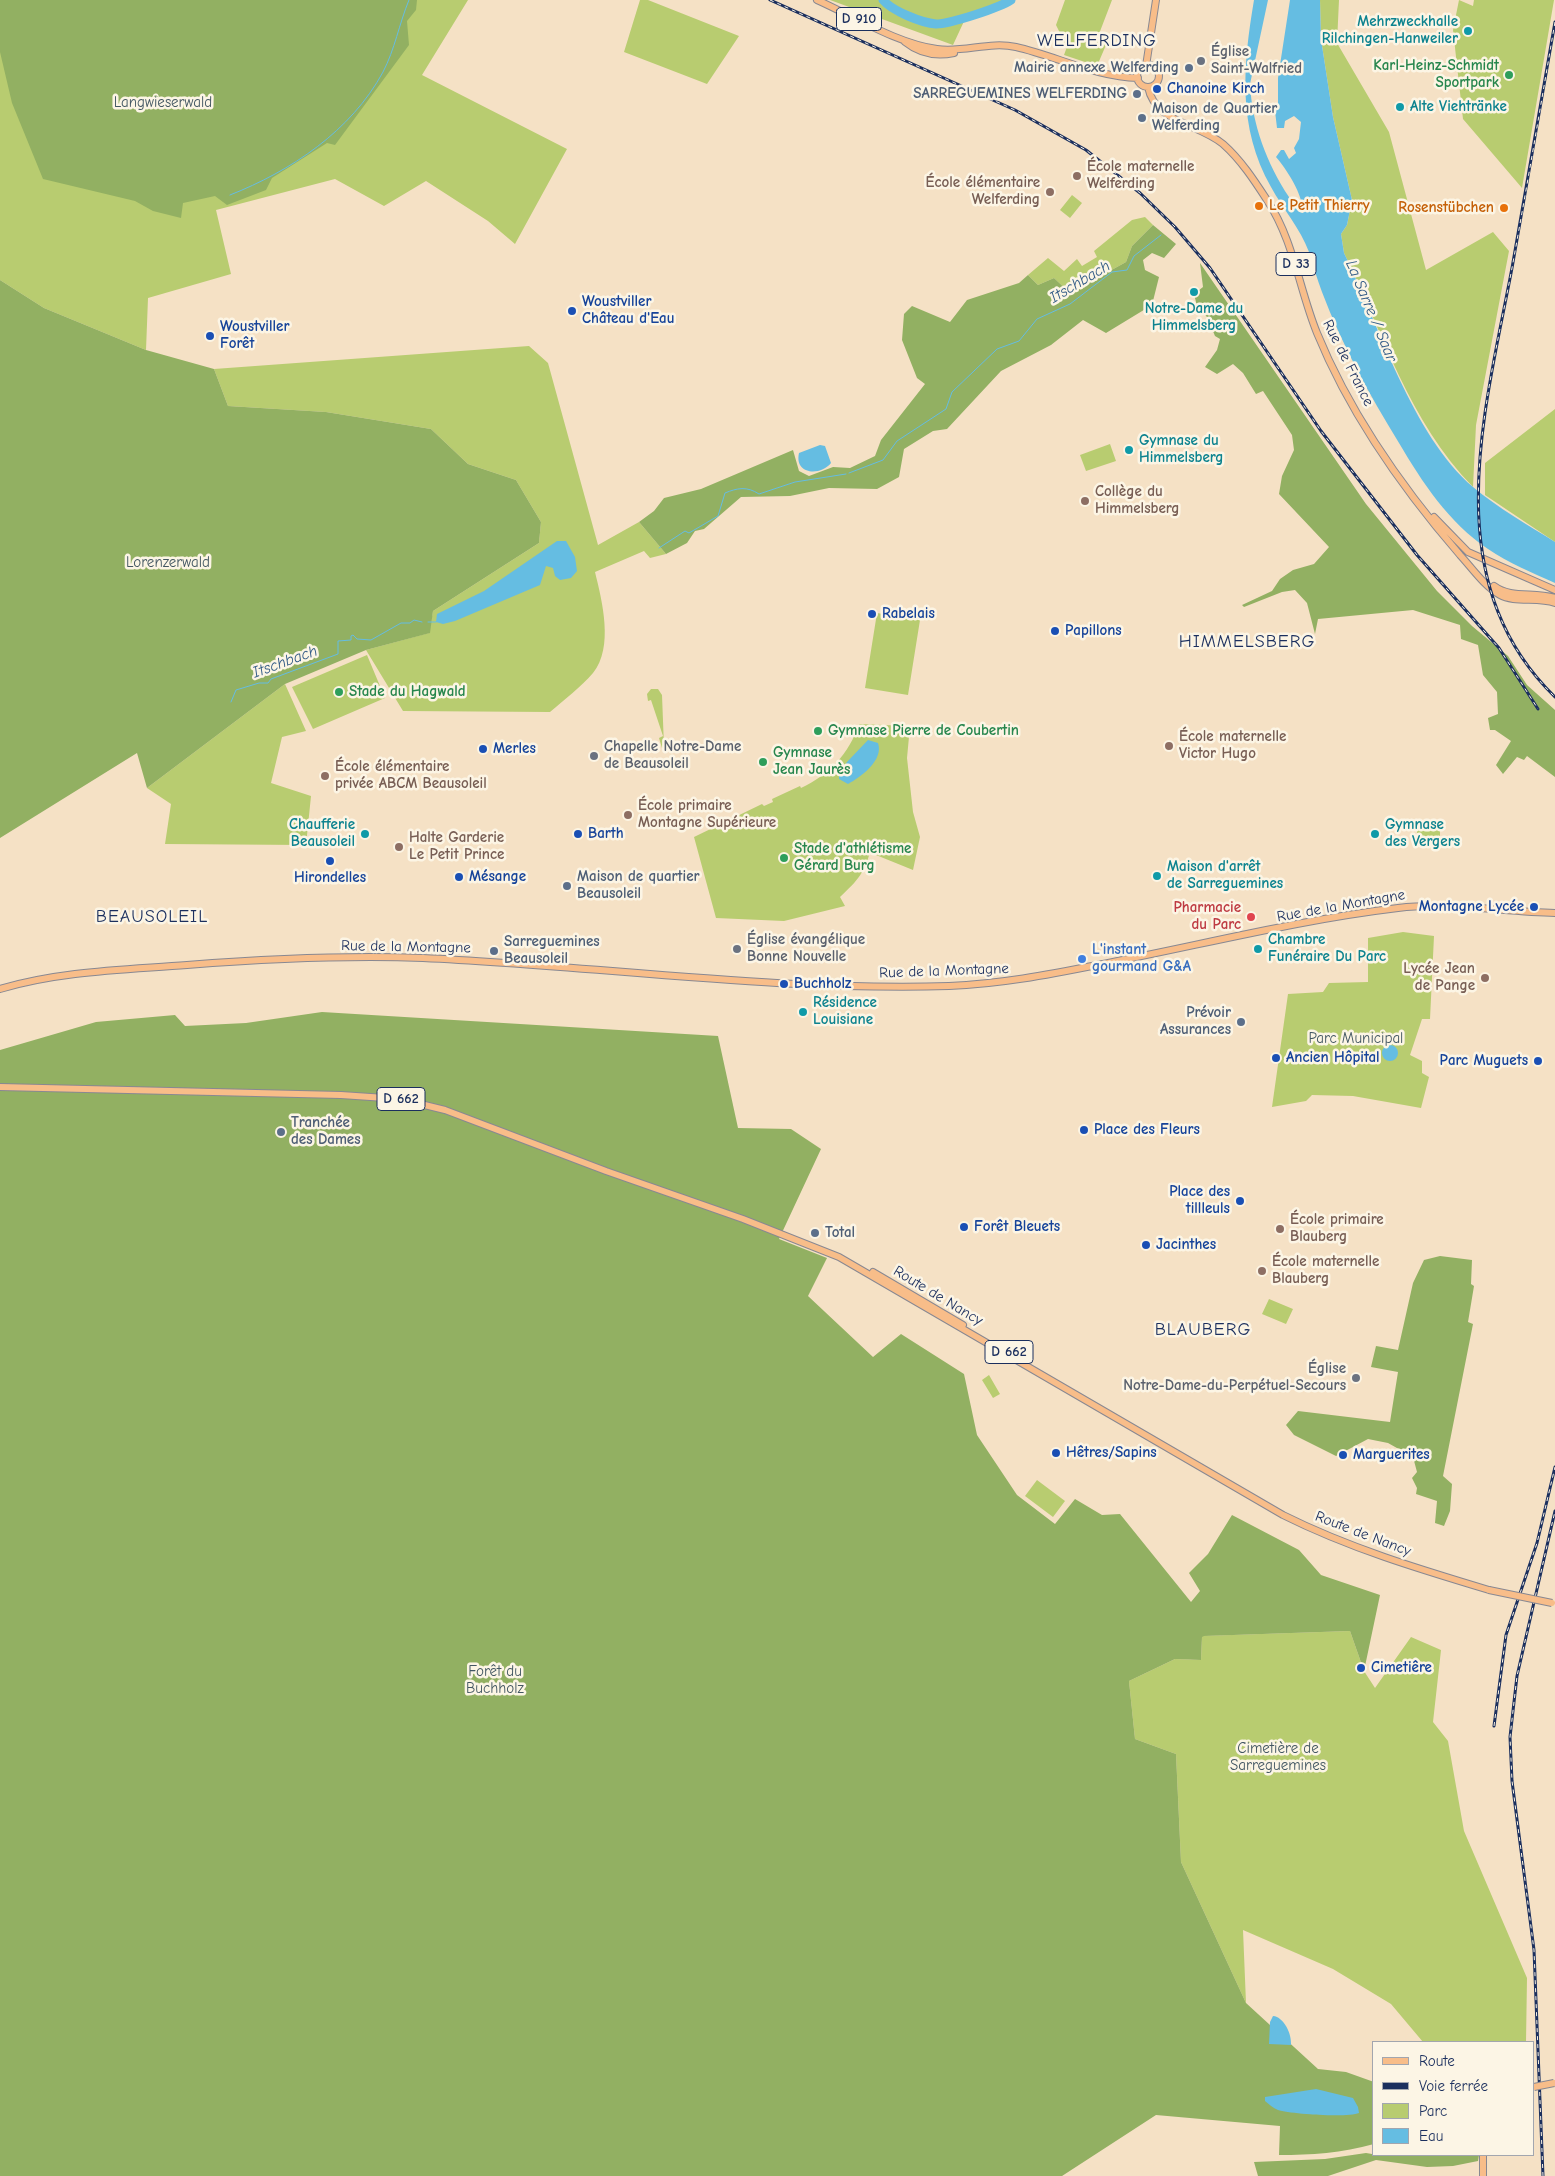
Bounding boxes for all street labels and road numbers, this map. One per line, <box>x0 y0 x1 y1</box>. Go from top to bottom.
road number: D 910 <box>836 8 882 30</box>
road number: D 33 <box>1276 252 1316 276</box>
street label: Rue de France <box>1318 317 1378 409</box>
street label: Rue de la Montagne <box>1276 886 1406 926</box>
street label: Rue de la Montagne <box>341 937 471 957</box>
street label: Rue de la Montagne <box>879 960 1009 982</box>
road number: D 662 <box>377 1088 425 1110</box>
street label: Route de Nancy <box>890 1262 986 1330</box>
road number: D 662 <box>985 1340 1033 1364</box>
street label: Route de Nancy <box>1313 1507 1413 1561</box>

